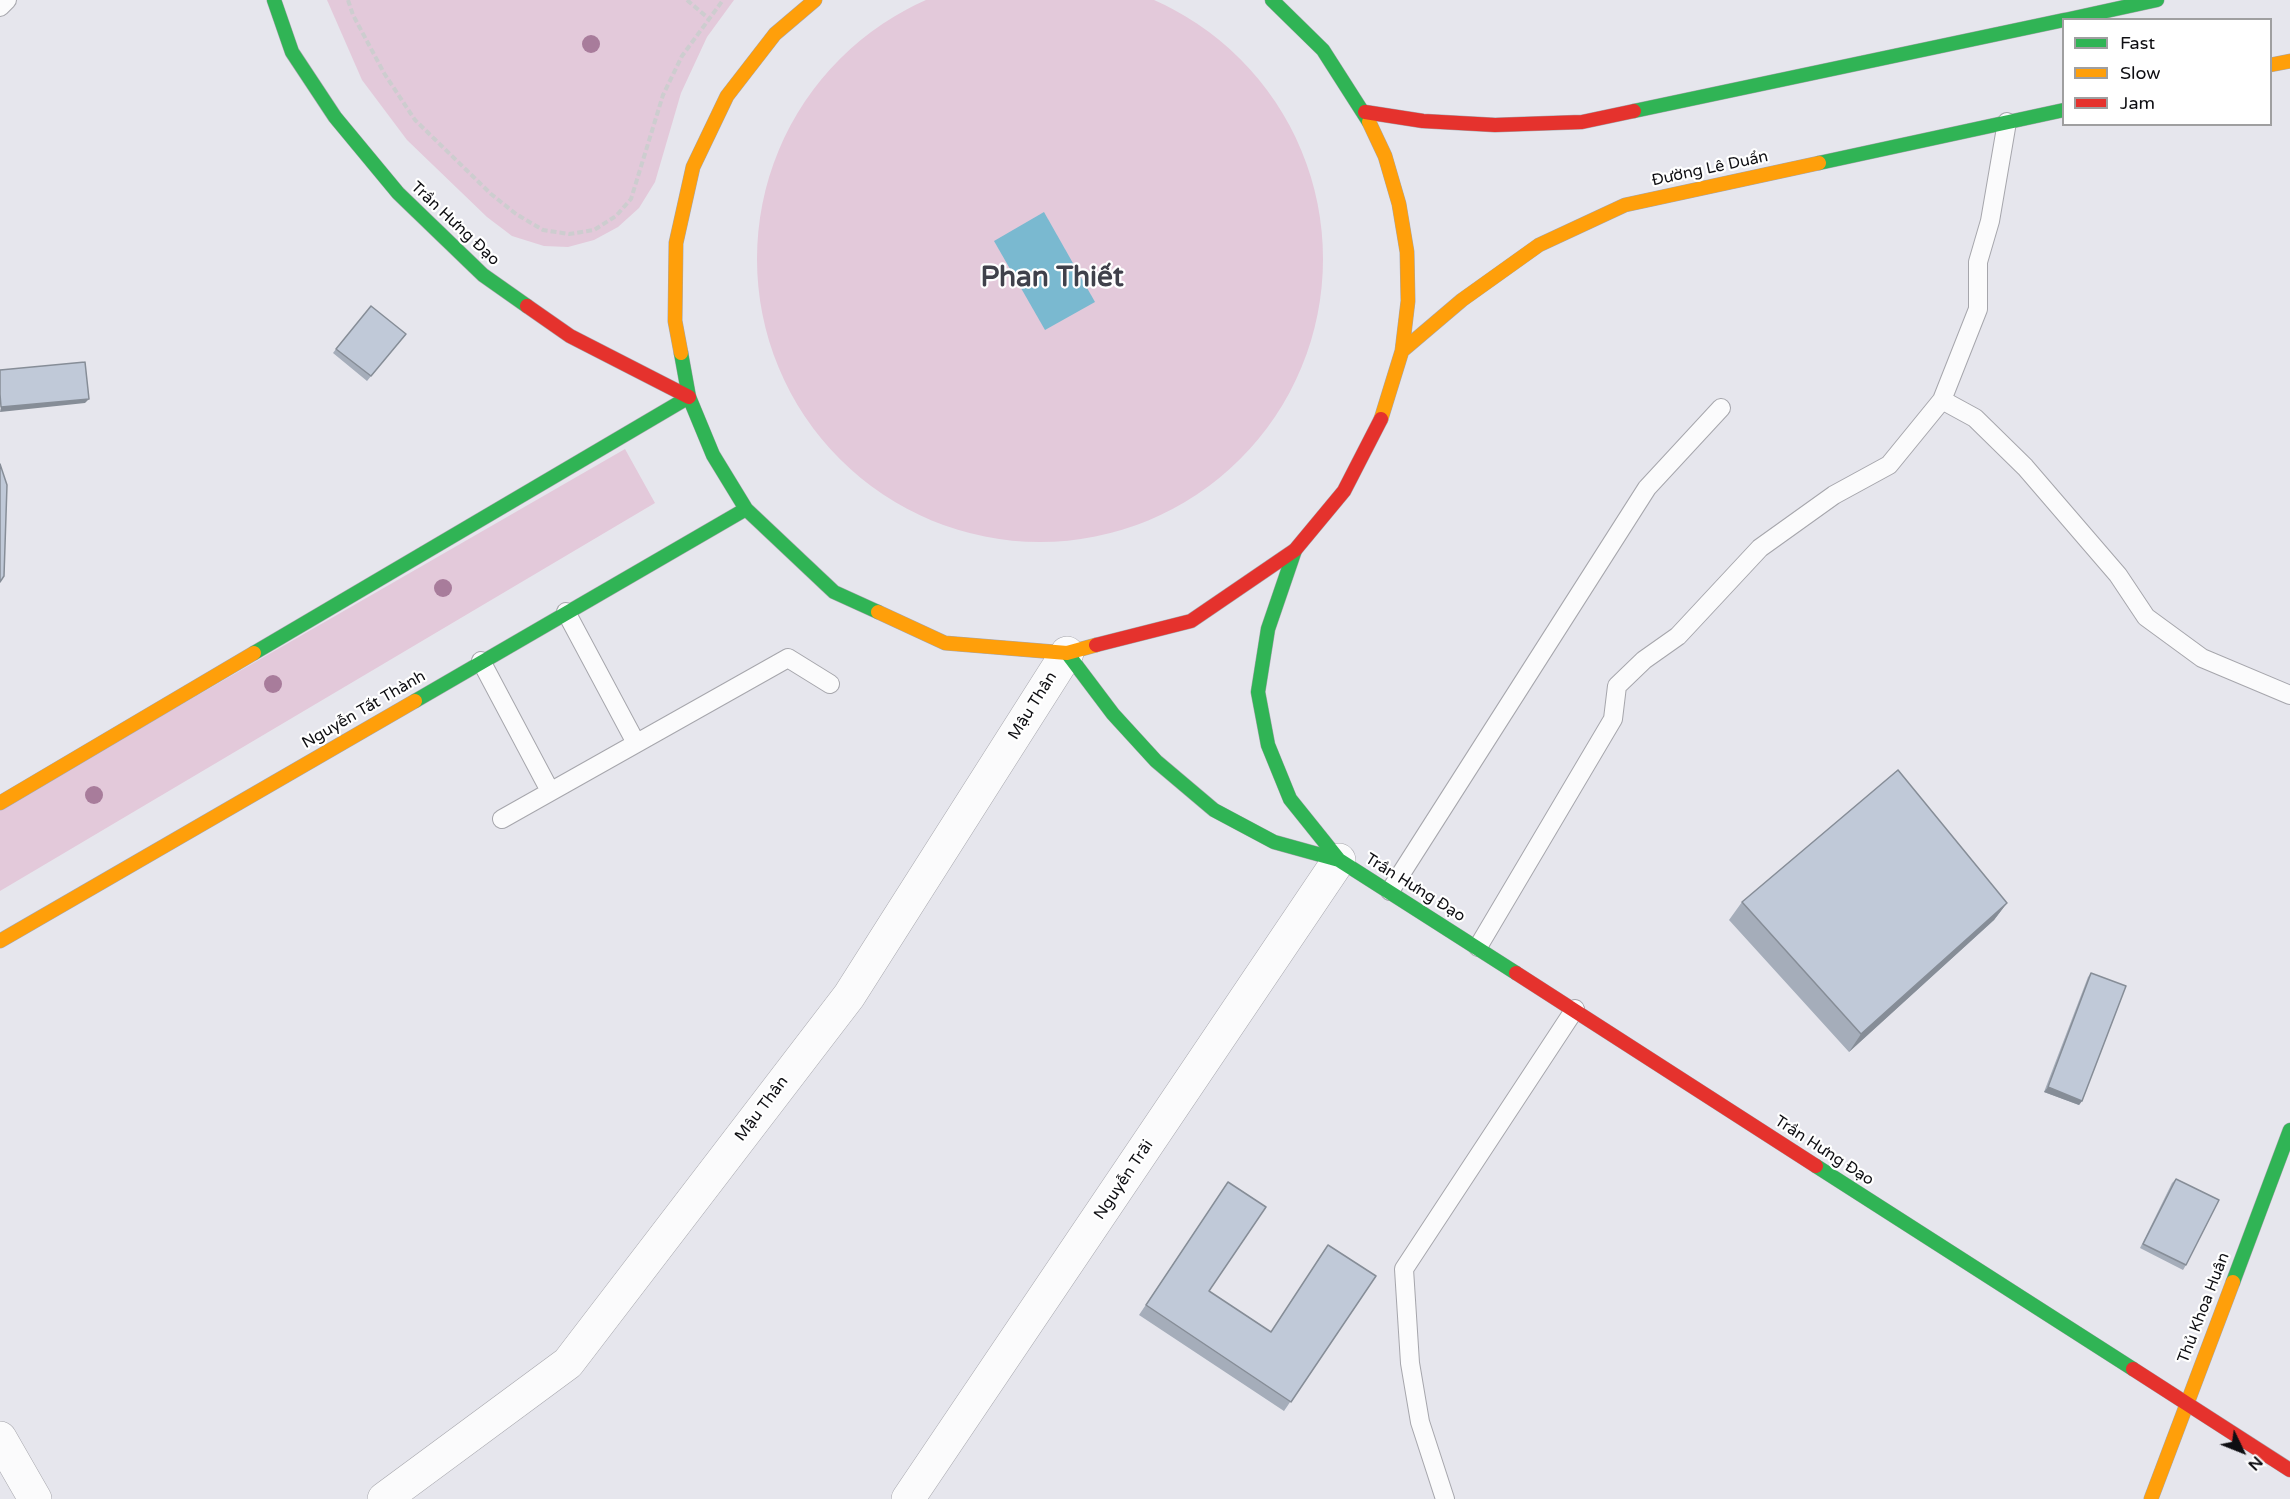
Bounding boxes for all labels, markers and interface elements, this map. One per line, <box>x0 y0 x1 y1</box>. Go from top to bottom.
legend <box>2062 18 2272 126</box>
text: Fast <box>2120 32 2155 54</box>
text: Slow <box>2120 62 2161 84</box>
text: Jam <box>2120 92 2155 114</box>
street label: Đường Lê Duẩn <box>1650 147 1770 191</box>
street label: Trần Hưng Đạo <box>407 178 503 270</box>
district label: Phan Thiết <box>980 262 1124 296</box>
street label: Nguyễn Tất Thành <box>299 667 429 753</box>
street label: Mậu Thân <box>1005 669 1061 743</box>
street label: Trần Hưng Đạo <box>1361 850 1469 926</box>
street label: Mậu Thân <box>731 1073 793 1145</box>
street label: Trần Hưng Đạo <box>1771 1112 1877 1190</box>
street label: Nguyễn Trãi <box>1090 1137 1158 1223</box>
street label: Thủ Khoa Huân <box>2174 1250 2234 1366</box>
north arrow <box>2212 1421 2272 1481</box>
text: N <box>2243 1452 2267 1475</box>

